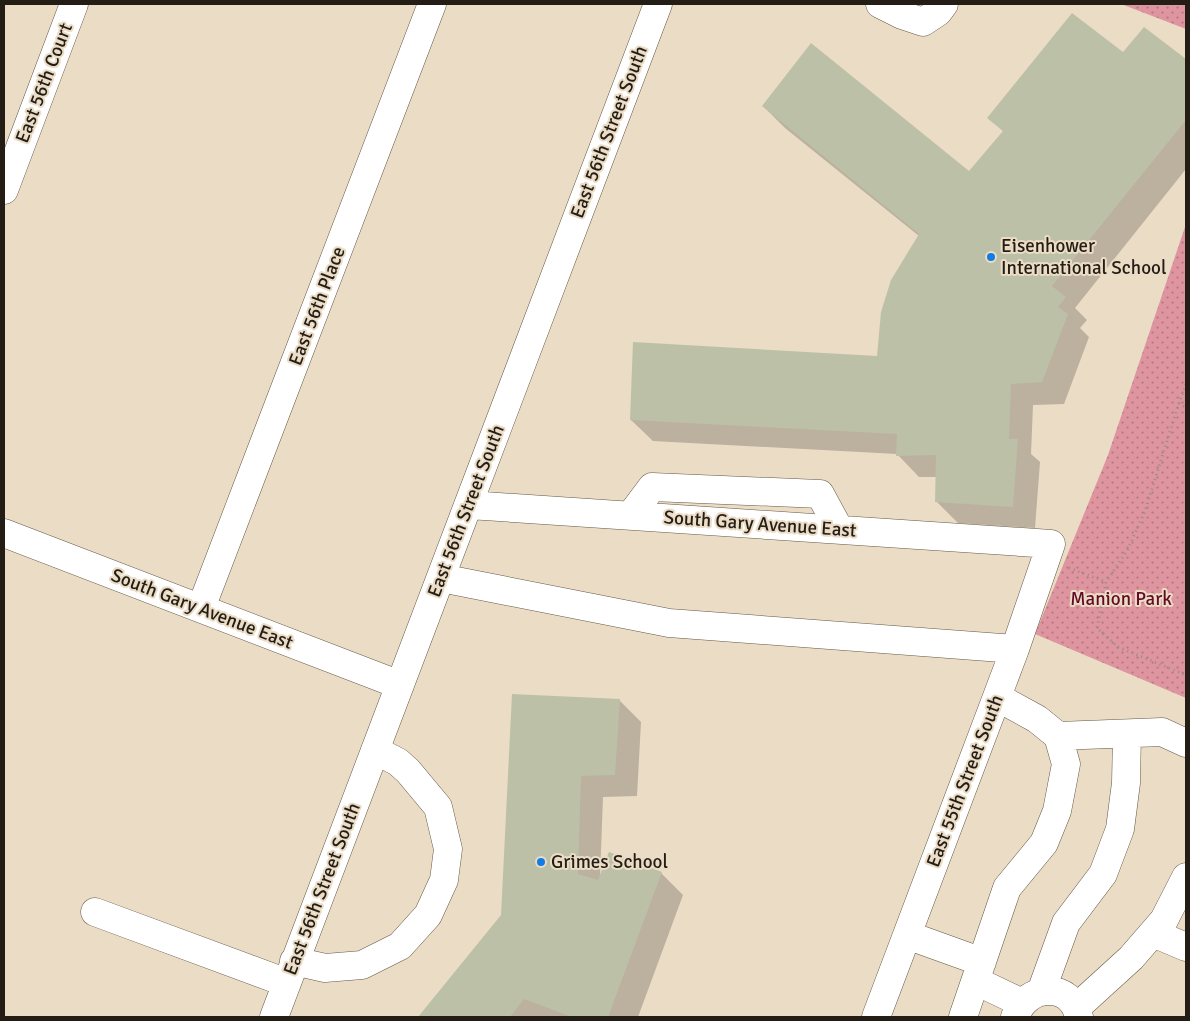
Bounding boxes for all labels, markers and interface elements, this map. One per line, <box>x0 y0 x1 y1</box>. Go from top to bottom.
street label: East 56th Court <box>10 19 78 146</box>
street label: East 56th Street South <box>565 42 653 222</box>
place label: Eisenhower International School <box>1001 234 1167 280</box>
street label: East 56th Place <box>283 243 351 369</box>
marker: Eisenhower International School <box>985 251 997 263</box>
street label: East 56th Street South <box>422 421 510 601</box>
street label: South Gary Avenue East <box>663 505 858 543</box>
street label: South Gary Avenue East <box>108 563 297 655</box>
park label: Manion Park <box>1070 587 1172 611</box>
street label: East 55th Street South <box>921 691 1009 871</box>
street label: East 56th Street South <box>278 799 366 979</box>
place label: Grimes School <box>551 850 668 874</box>
marker: Grimes School <box>535 856 547 868</box>

